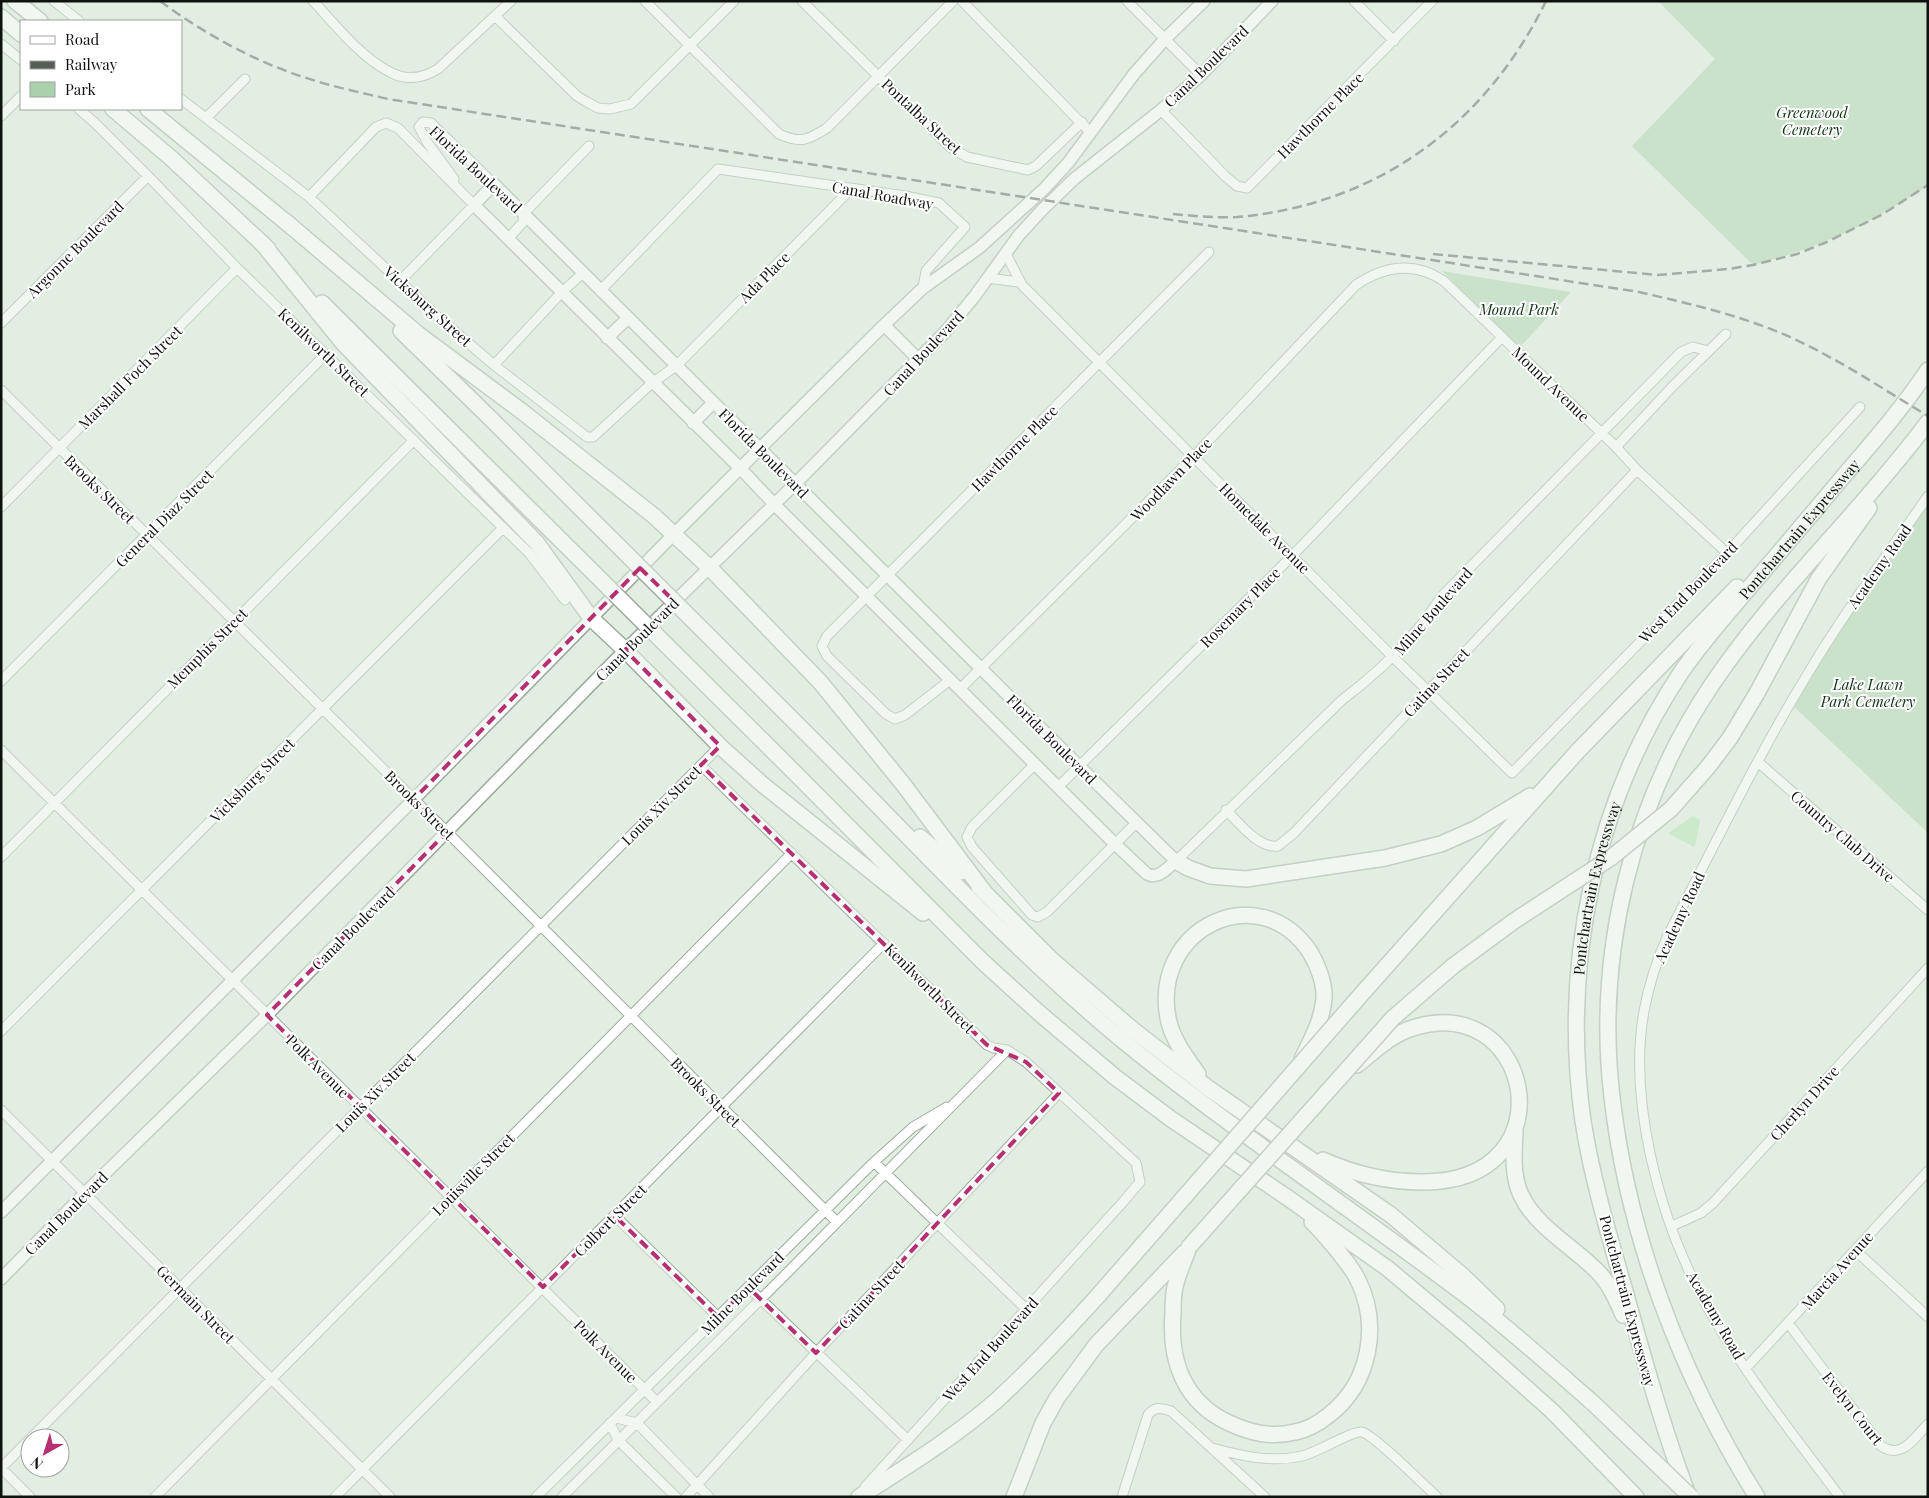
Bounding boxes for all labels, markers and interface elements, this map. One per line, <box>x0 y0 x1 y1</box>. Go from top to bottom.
legend <box>20 20 182 110</box>
street label: Canal Boulevard <box>1159 20 1253 111</box>
text: Road <box>65 29 99 49</box>
text: Railway <box>65 54 118 74</box>
street label: Hawthorne Place <box>1272 67 1368 163</box>
street label: Pontalba Street <box>878 74 967 159</box>
text: Park <box>65 79 97 99</box>
park label: Greenwood Cemetery <box>1776 102 1849 139</box>
street label: Florida Boulevard <box>426 121 527 217</box>
street label: Canal Roadway <box>831 176 936 214</box>
street label: Argonne Boulevard <box>22 196 128 302</box>
street label: Ada Place <box>733 247 794 308</box>
street label: Vicksburg Street <box>379 261 477 351</box>
park label: Mound Park <box>1478 299 1559 319</box>
street label: Kenilworth Street <box>274 303 374 401</box>
street label: Canal Boulevard <box>878 306 968 400</box>
street label: Marshall Foch Street <box>74 320 187 433</box>
street label: Mound Avenue <box>1508 342 1594 426</box>
street label: Hawthorne Place <box>966 400 1062 496</box>
street label: Florida Boulevard <box>715 404 813 502</box>
street label: Woodlawn Place <box>1125 433 1216 526</box>
street label: Brooks Street <box>60 450 140 528</box>
street label: Pontchartrain Expressway <box>1734 454 1864 603</box>
street label: General Diaz Street <box>111 464 218 571</box>
street label: Homedale Avenue <box>1215 478 1315 578</box>
street label: Academy Road <box>1842 520 1916 613</box>
street label: West End Boulevard <box>1634 537 1742 648</box>
street label: Rosemary Place <box>1195 562 1285 652</box>
street label: Milne Boulevard <box>1389 563 1477 659</box>
street label: Canal Boulevard <box>591 593 683 685</box>
street label: Memphis Street <box>162 603 252 693</box>
street label: Catina Street <box>1399 643 1474 721</box>
park label: Lake Lawn Park Cemetery <box>1820 674 1915 711</box>
street label: Florida Boulevard <box>1003 690 1101 788</box>
street label: Vicksburg Street <box>205 733 299 827</box>
street label: Louis Xiv Street <box>617 760 706 849</box>
street label: Brooks Street <box>381 766 460 845</box>
street label: Country Club Drive <box>1787 785 1899 887</box>
street label: Pontchartrain Expressway <box>1568 798 1625 976</box>
street label: Academy Road <box>1649 868 1709 967</box>
street label: Canal Boulevard <box>307 882 399 974</box>
street label: Kenilworth Street <box>881 939 980 1038</box>
street label: Polk Avenue <box>282 1030 354 1102</box>
street label: Louis Xiv Street <box>331 1047 420 1136</box>
street label: Brooks Street <box>667 1053 746 1132</box>
street label: Cherlyn Drive <box>1765 1061 1843 1145</box>
street label: Louisville Street <box>428 1128 519 1219</box>
street label: Canal Boulevard <box>20 1167 112 1259</box>
street label: Colbert Street <box>570 1179 651 1260</box>
street label: Pontchartrain Expressway <box>1595 1213 1661 1390</box>
street label: Marcia Avenue <box>1797 1227 1877 1313</box>
street label: Milne Boulevard <box>696 1247 788 1339</box>
street label: Catina Street <box>834 1255 909 1333</box>
street label: Germain Street <box>153 1261 240 1348</box>
street label: Academy Road <box>1682 1266 1749 1363</box>
street label: West End Boulevard <box>937 1292 1042 1406</box>
street label: Polk Avenue <box>570 1315 642 1387</box>
street label: Evelyn Court <box>1818 1367 1888 1449</box>
north arrow <box>20 1428 70 1478</box>
text: N <box>27 1453 46 1474</box>

